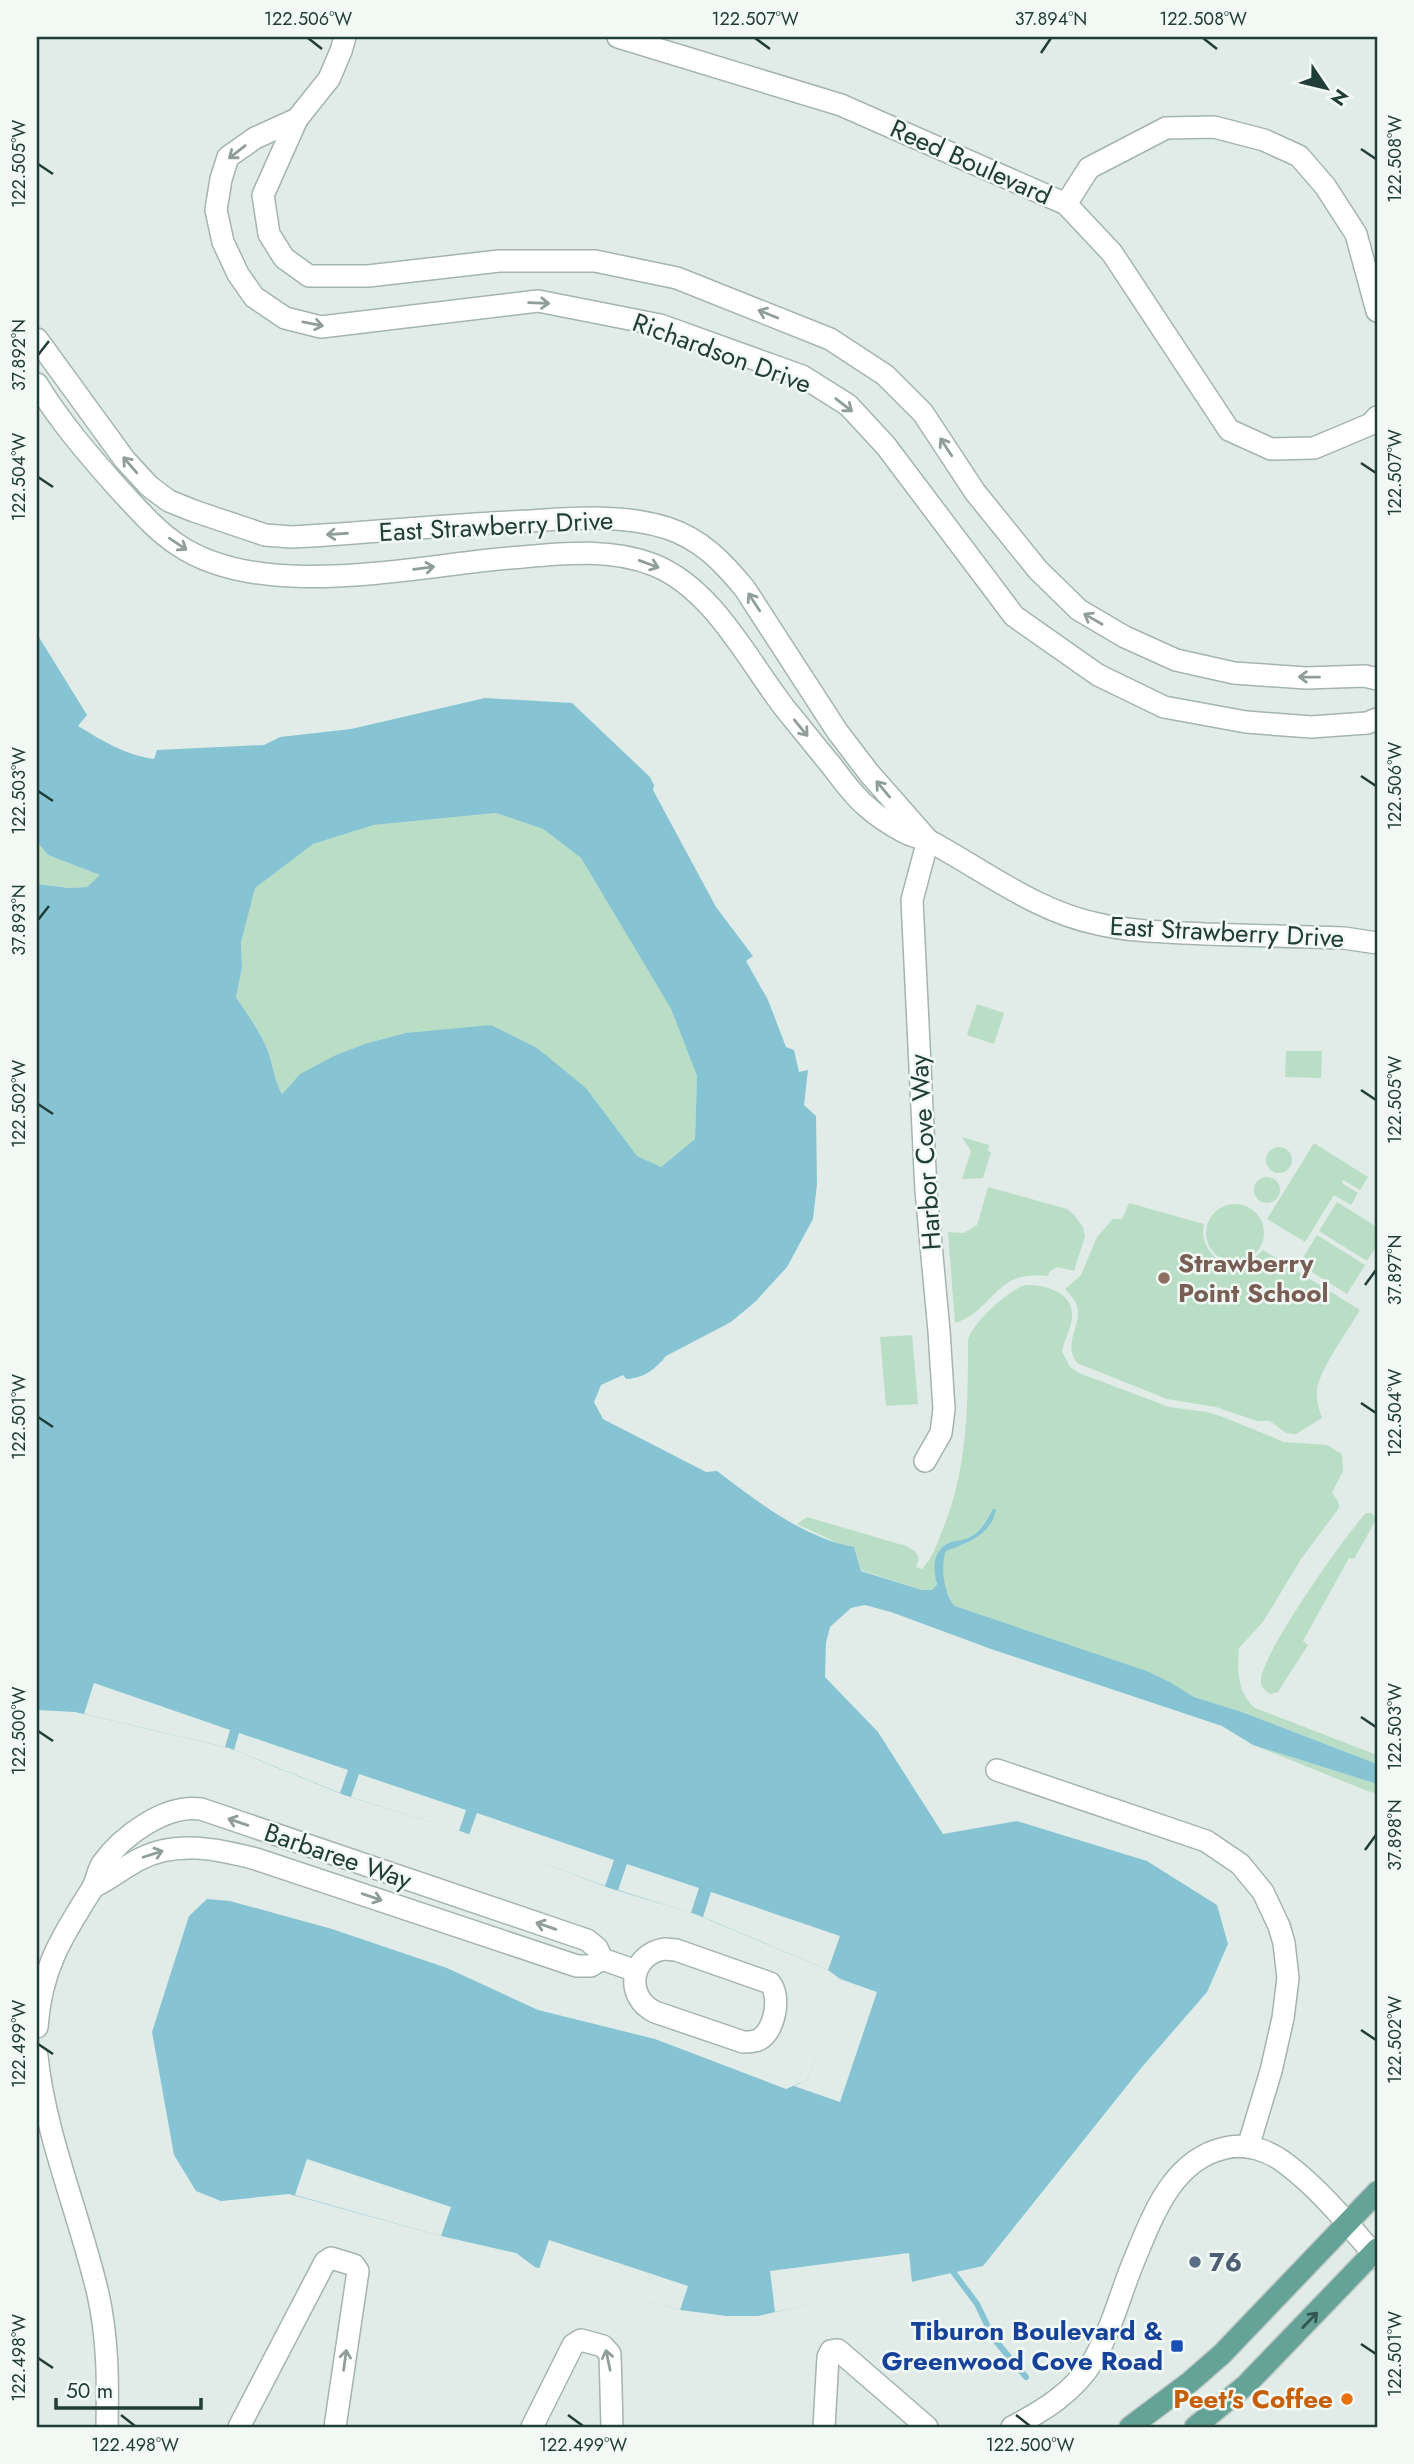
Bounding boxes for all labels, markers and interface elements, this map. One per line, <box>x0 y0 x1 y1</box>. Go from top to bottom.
text: 122.506°W <box>264 6 352 32</box>
text: 122.507°W <box>711 6 799 32</box>
text: 37.894°N <box>1015 6 1087 32</box>
text: 122.508°W <box>1159 6 1247 32</box>
north arrow <box>1292 52 1362 122</box>
text: N <box>1324 84 1355 111</box>
street label: Reed Boulevard <box>884 109 1058 215</box>
text: 122.508°W <box>1382 115 1408 203</box>
text: 122.505°W <box>6 120 32 208</box>
one-way arrow <box>229 144 247 159</box>
one-way arrow <box>527 296 550 310</box>
street label: Richardson Drive <box>627 303 817 403</box>
one-way arrow <box>758 307 779 320</box>
one-way arrow <box>301 318 324 332</box>
text: 37.892°N <box>6 319 32 391</box>
one-way arrow <box>835 397 853 412</box>
text: 122.507°W <box>1382 429 1408 517</box>
text: 122.504°W <box>6 433 32 521</box>
one-way arrow <box>939 438 953 458</box>
one-way arrow <box>122 457 138 475</box>
street label: East Strawberry Drive <box>378 501 614 551</box>
one-way arrow <box>327 528 349 541</box>
one-way arrow <box>168 537 187 552</box>
one-way arrow <box>637 558 659 571</box>
one-way arrow <box>412 562 434 575</box>
one-way arrow <box>747 593 761 613</box>
one-way arrow <box>1084 611 1104 625</box>
one-way arrow <box>1298 670 1321 684</box>
one-way arrow <box>793 719 809 737</box>
text: 122.506°W <box>1382 742 1408 830</box>
text: 122.503°W <box>6 747 32 835</box>
one-way arrow <box>875 781 891 799</box>
text: 37.893°N <box>6 884 32 956</box>
street label: East Strawberry Drive <box>1109 907 1345 957</box>
street label: Harbor Cove Way <box>899 1052 951 1251</box>
text: 122.505°W <box>1382 1056 1408 1144</box>
text: 122.502°W <box>6 1060 32 1148</box>
text: 37.897°N <box>1382 1235 1408 1305</box>
place label: Strawberry Point School <box>1178 1244 1329 1312</box>
marker: Strawberry Point School <box>1156 1270 1172 1286</box>
text: 122.504°W <box>1382 1369 1408 1457</box>
text: 122.501°W <box>6 1374 32 1460</box>
text: 122.503°W <box>1382 1683 1408 1771</box>
text: 122.500°W <box>6 1687 32 1775</box>
text: 37.898°N <box>1382 1799 1408 1871</box>
street label: Barbaree Way <box>259 1813 417 1899</box>
one-way arrow <box>227 1815 249 1828</box>
one-way arrow <box>142 1847 164 1860</box>
one-way arrow <box>361 1892 383 1905</box>
one-way arrow <box>536 1919 558 1931</box>
text: 122.502°W <box>1382 1996 1408 2084</box>
text: 122.499°W <box>6 2000 32 2088</box>
place label: 76 <box>1209 2243 1242 2281</box>
marker: 76 <box>1187 2254 1203 2270</box>
text: 122.501°W <box>1382 2311 1408 2397</box>
place label: Tiburon Boulevard & Greenwood Cove Road <box>882 2312 1163 2380</box>
one-way arrow <box>1301 2312 1318 2329</box>
text: 122.498°W <box>6 2314 32 2402</box>
marker: Tiburon Boulevard & Greenwood Cove Road <box>1169 2338 1185 2354</box>
one-way arrow <box>339 2349 352 2372</box>
one-way arrow <box>601 2349 614 2371</box>
scale bar <box>56 2366 201 2410</box>
text: 50 m <box>66 2376 113 2406</box>
place label: Peet's Coffee <box>1173 2380 1333 2418</box>
marker: Peet's Coffee <box>1339 2391 1355 2407</box>
text: 122.498°W <box>91 2432 179 2458</box>
text: 122.499°W <box>539 2432 627 2458</box>
text: 122.500°W <box>986 2432 1074 2458</box>

